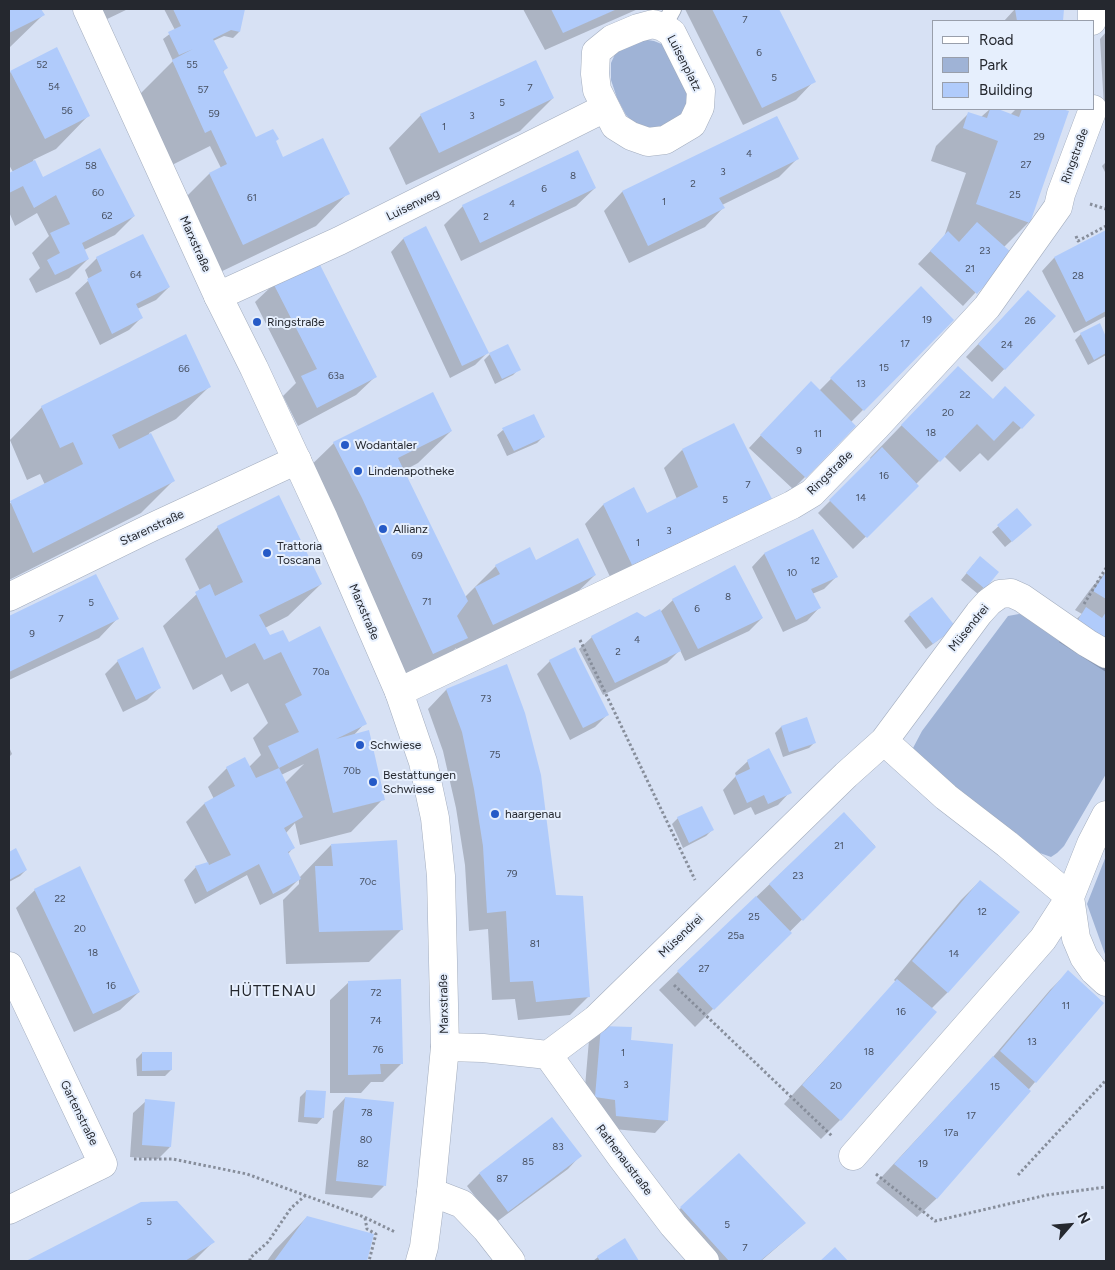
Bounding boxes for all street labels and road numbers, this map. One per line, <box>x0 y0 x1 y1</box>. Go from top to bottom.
street label: Luisenplatz <box>664 33 704 93</box>
street label: Ringstraße <box>1058 126 1092 186</box>
street label: Luisenweg <box>384 186 442 224</box>
street label: Marxstraße <box>176 214 214 274</box>
street label: Ringstraße <box>804 448 856 498</box>
street label: Starenstraße <box>118 507 186 549</box>
street label: Marxstraße <box>346 582 382 642</box>
street label: Müsendrei <box>946 602 992 654</box>
street label: Müsendrei <box>656 911 706 961</box>
street label: Marxstraße <box>436 974 452 1034</box>
street label: Gartenstraße <box>57 1078 101 1148</box>
street label: Rathenaustraße <box>593 1122 655 1198</box>

